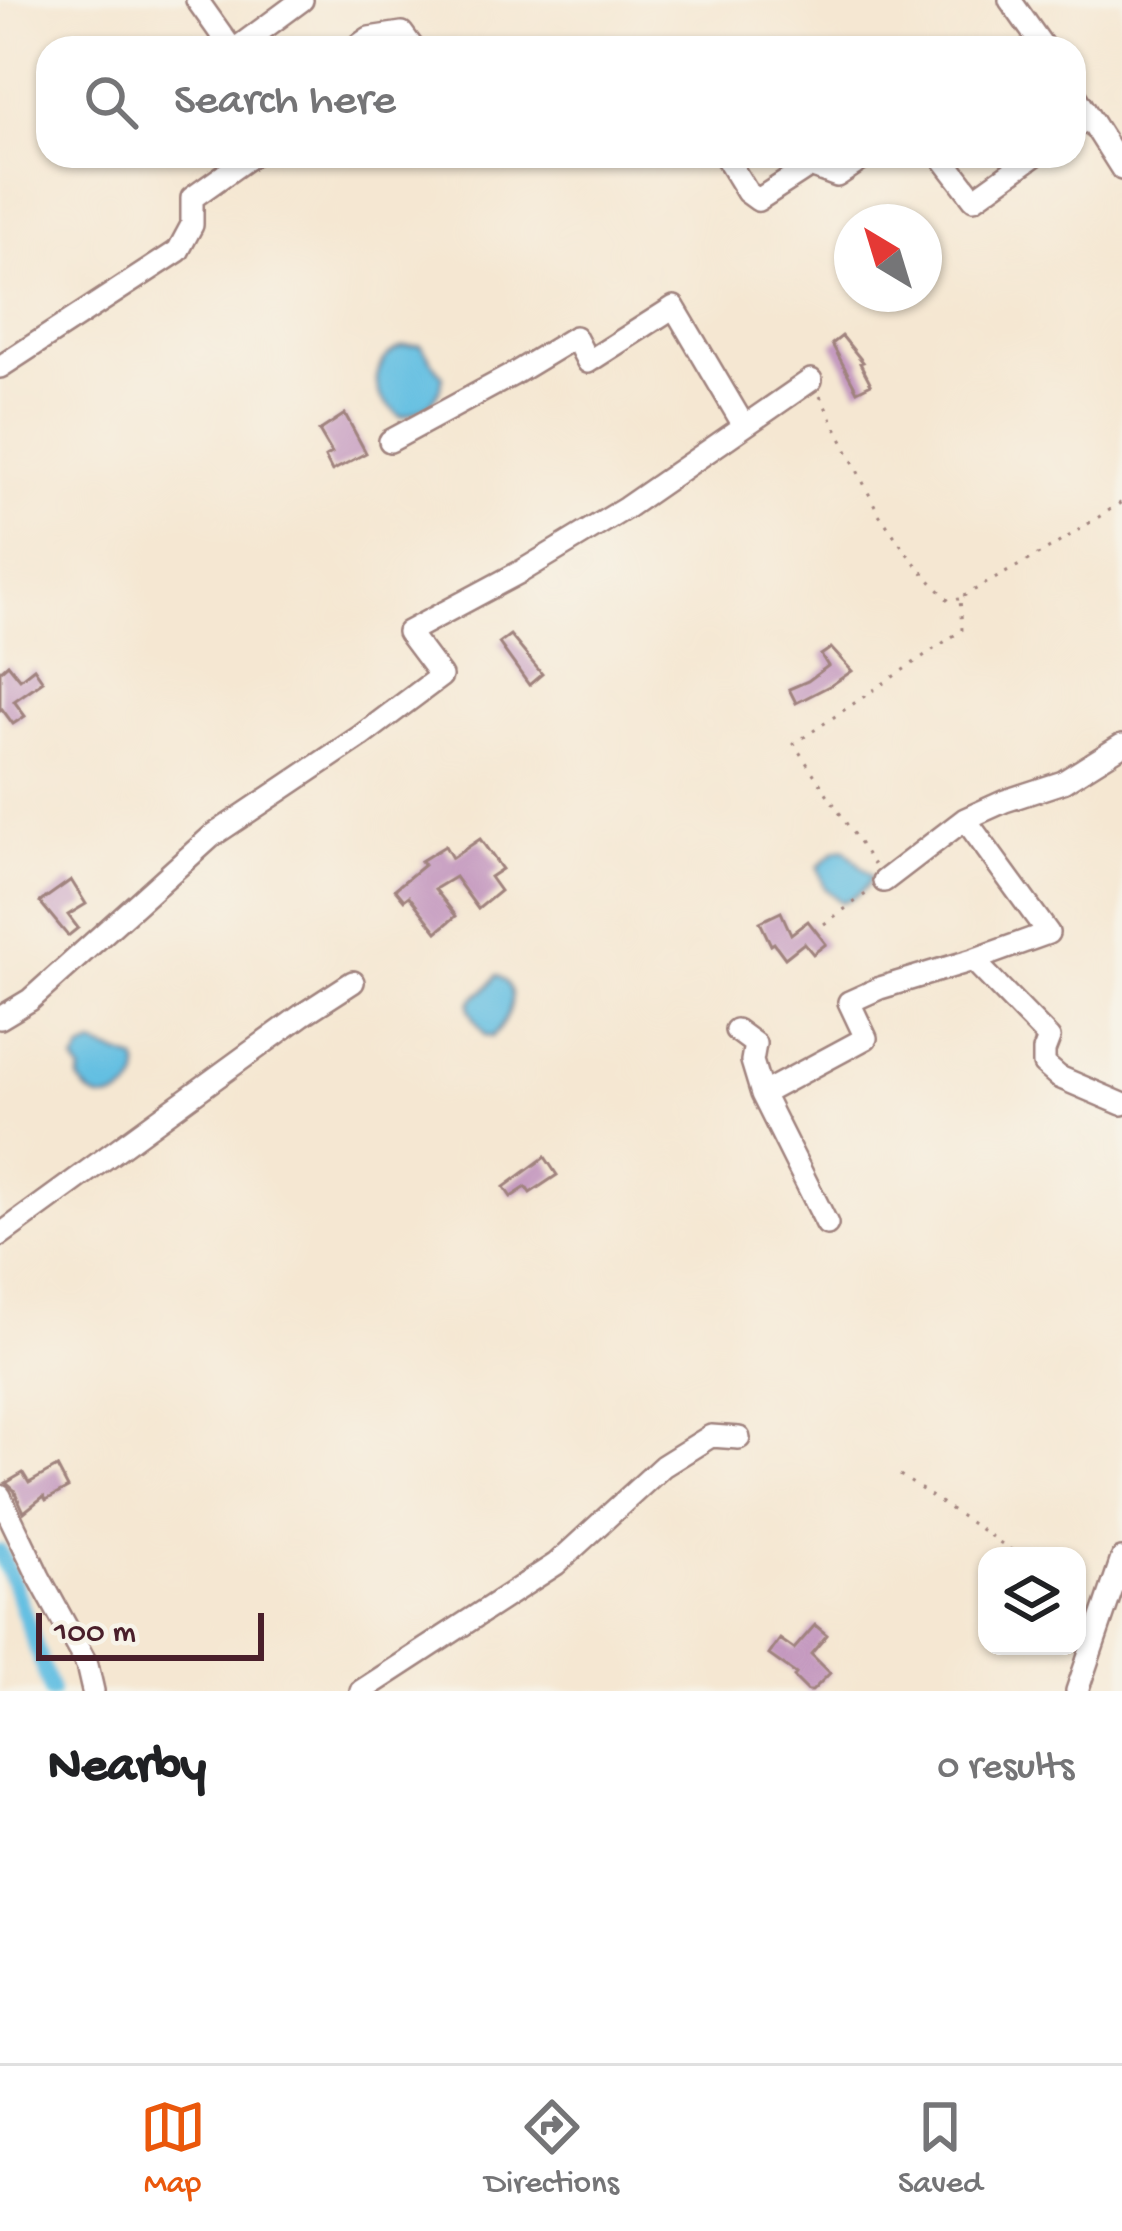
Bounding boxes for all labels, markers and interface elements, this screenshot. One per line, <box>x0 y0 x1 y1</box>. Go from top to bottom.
search box <box>36 36 1086 168</box>
icon: search <box>78 69 144 135</box>
text: Search here <box>174 76 396 129</box>
north arrow <box>834 204 942 312</box>
map controls <box>978 1547 1086 1655</box>
button: layers <box>978 1547 1086 1655</box>
scale bar <box>36 1607 264 1660</box>
text: 100 m <box>54 1615 136 1653</box>
text: Nearby <box>48 1739 206 1799</box>
text: 0 results <box>937 1746 1074 1792</box>
tab: Map <box>140 2094 206 2204</box>
tab: Directions <box>485 2094 619 2204</box>
tab: Saved <box>898 2094 982 2204</box>

